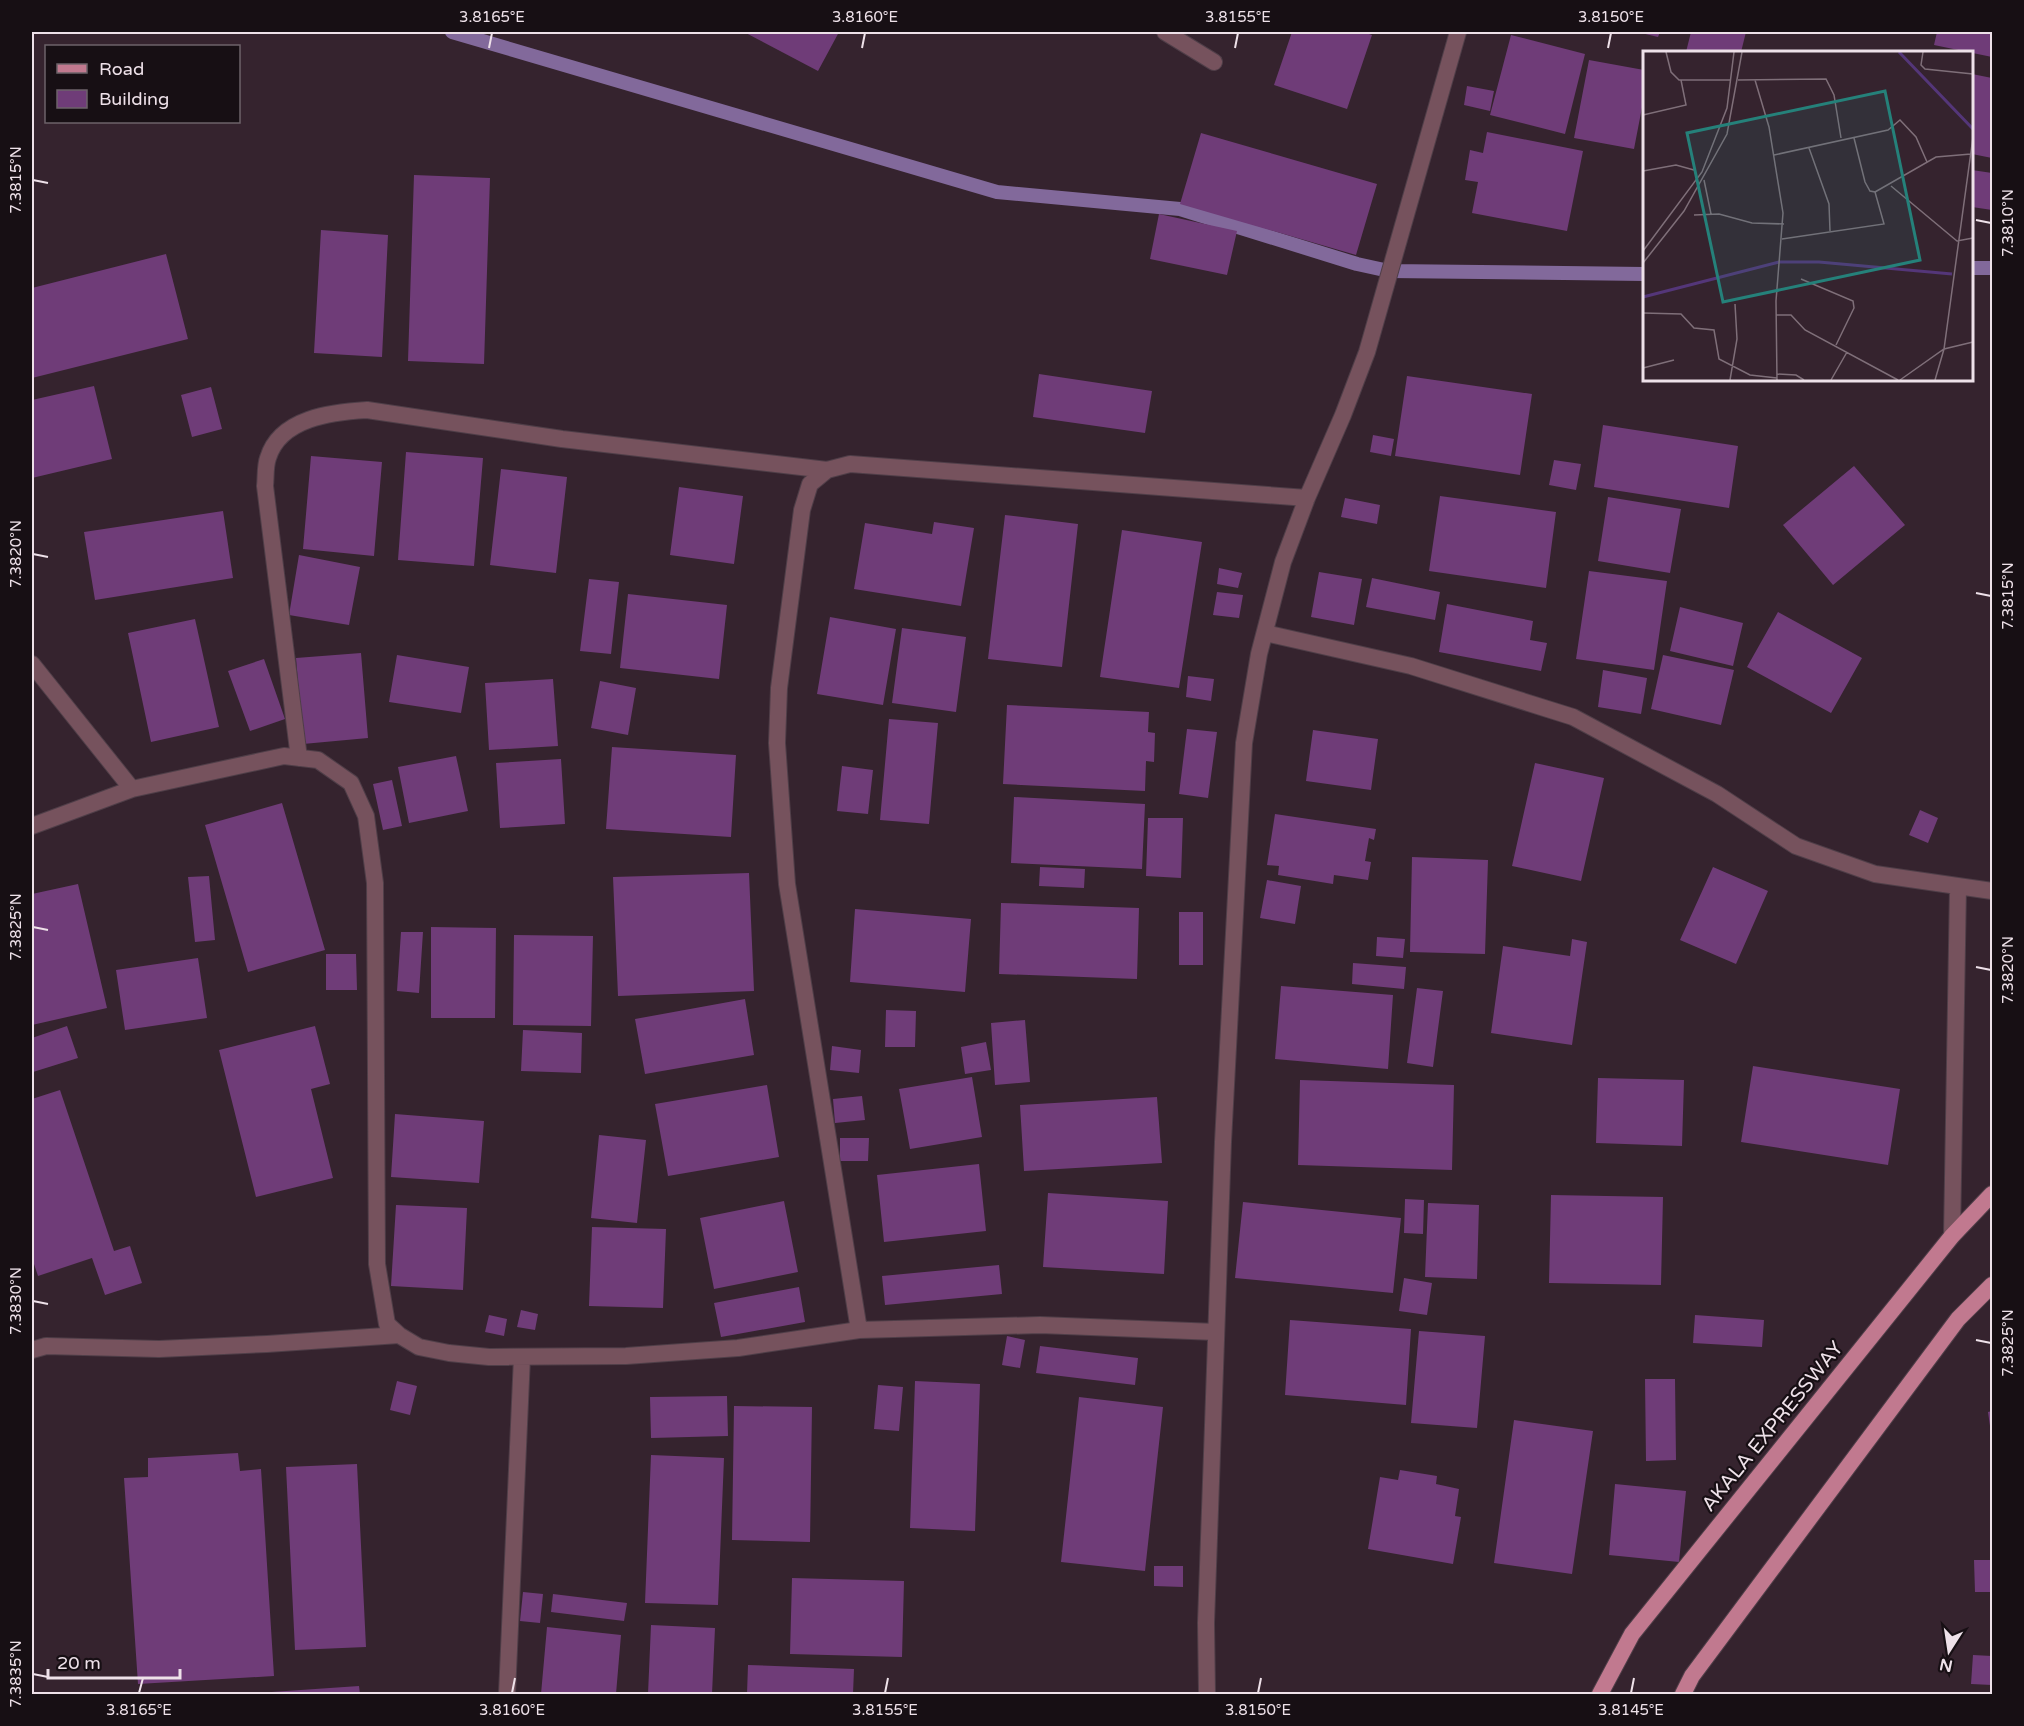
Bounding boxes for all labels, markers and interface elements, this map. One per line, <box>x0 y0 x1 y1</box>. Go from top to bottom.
text: 3.8165°E <box>459 8 525 26</box>
text: 3.8160°E <box>832 8 898 26</box>
text: 3.8155°E <box>1205 8 1271 26</box>
text: 3.8150°E <box>1578 8 1644 26</box>
legend <box>45 45 240 123</box>
inset map <box>1643 51 1973 381</box>
text: Road <box>99 58 144 80</box>
text: Building <box>99 88 169 110</box>
text: 7.3815°N <box>7 146 25 214</box>
text: 7.3810°N <box>1999 189 2017 257</box>
text: 7.3820°N <box>7 520 25 588</box>
text: 7.3815°N <box>1999 562 2017 630</box>
text: 7.3825°N <box>7 893 25 961</box>
text: 7.3820°N <box>1999 936 2017 1004</box>
text: 7.3830°N <box>7 1267 25 1335</box>
text: 7.3825°N <box>1999 1309 2017 1377</box>
street label: AKALA EXPRESSWAY <box>1697 1337 1849 1517</box>
north arrow <box>1919 1621 1979 1681</box>
text: 7.3835°N <box>7 1640 25 1708</box>
scale bar <box>48 1642 180 1680</box>
text: 20 m <box>57 1652 101 1674</box>
text: N <box>1938 1654 1954 1676</box>
text: 3.8165°E <box>106 1701 172 1719</box>
text: 3.8160°E <box>479 1701 545 1719</box>
text: 3.8155°E <box>852 1701 918 1719</box>
text: 3.8150°E <box>1225 1701 1291 1719</box>
text: 3.8145°E <box>1598 1701 1664 1719</box>

